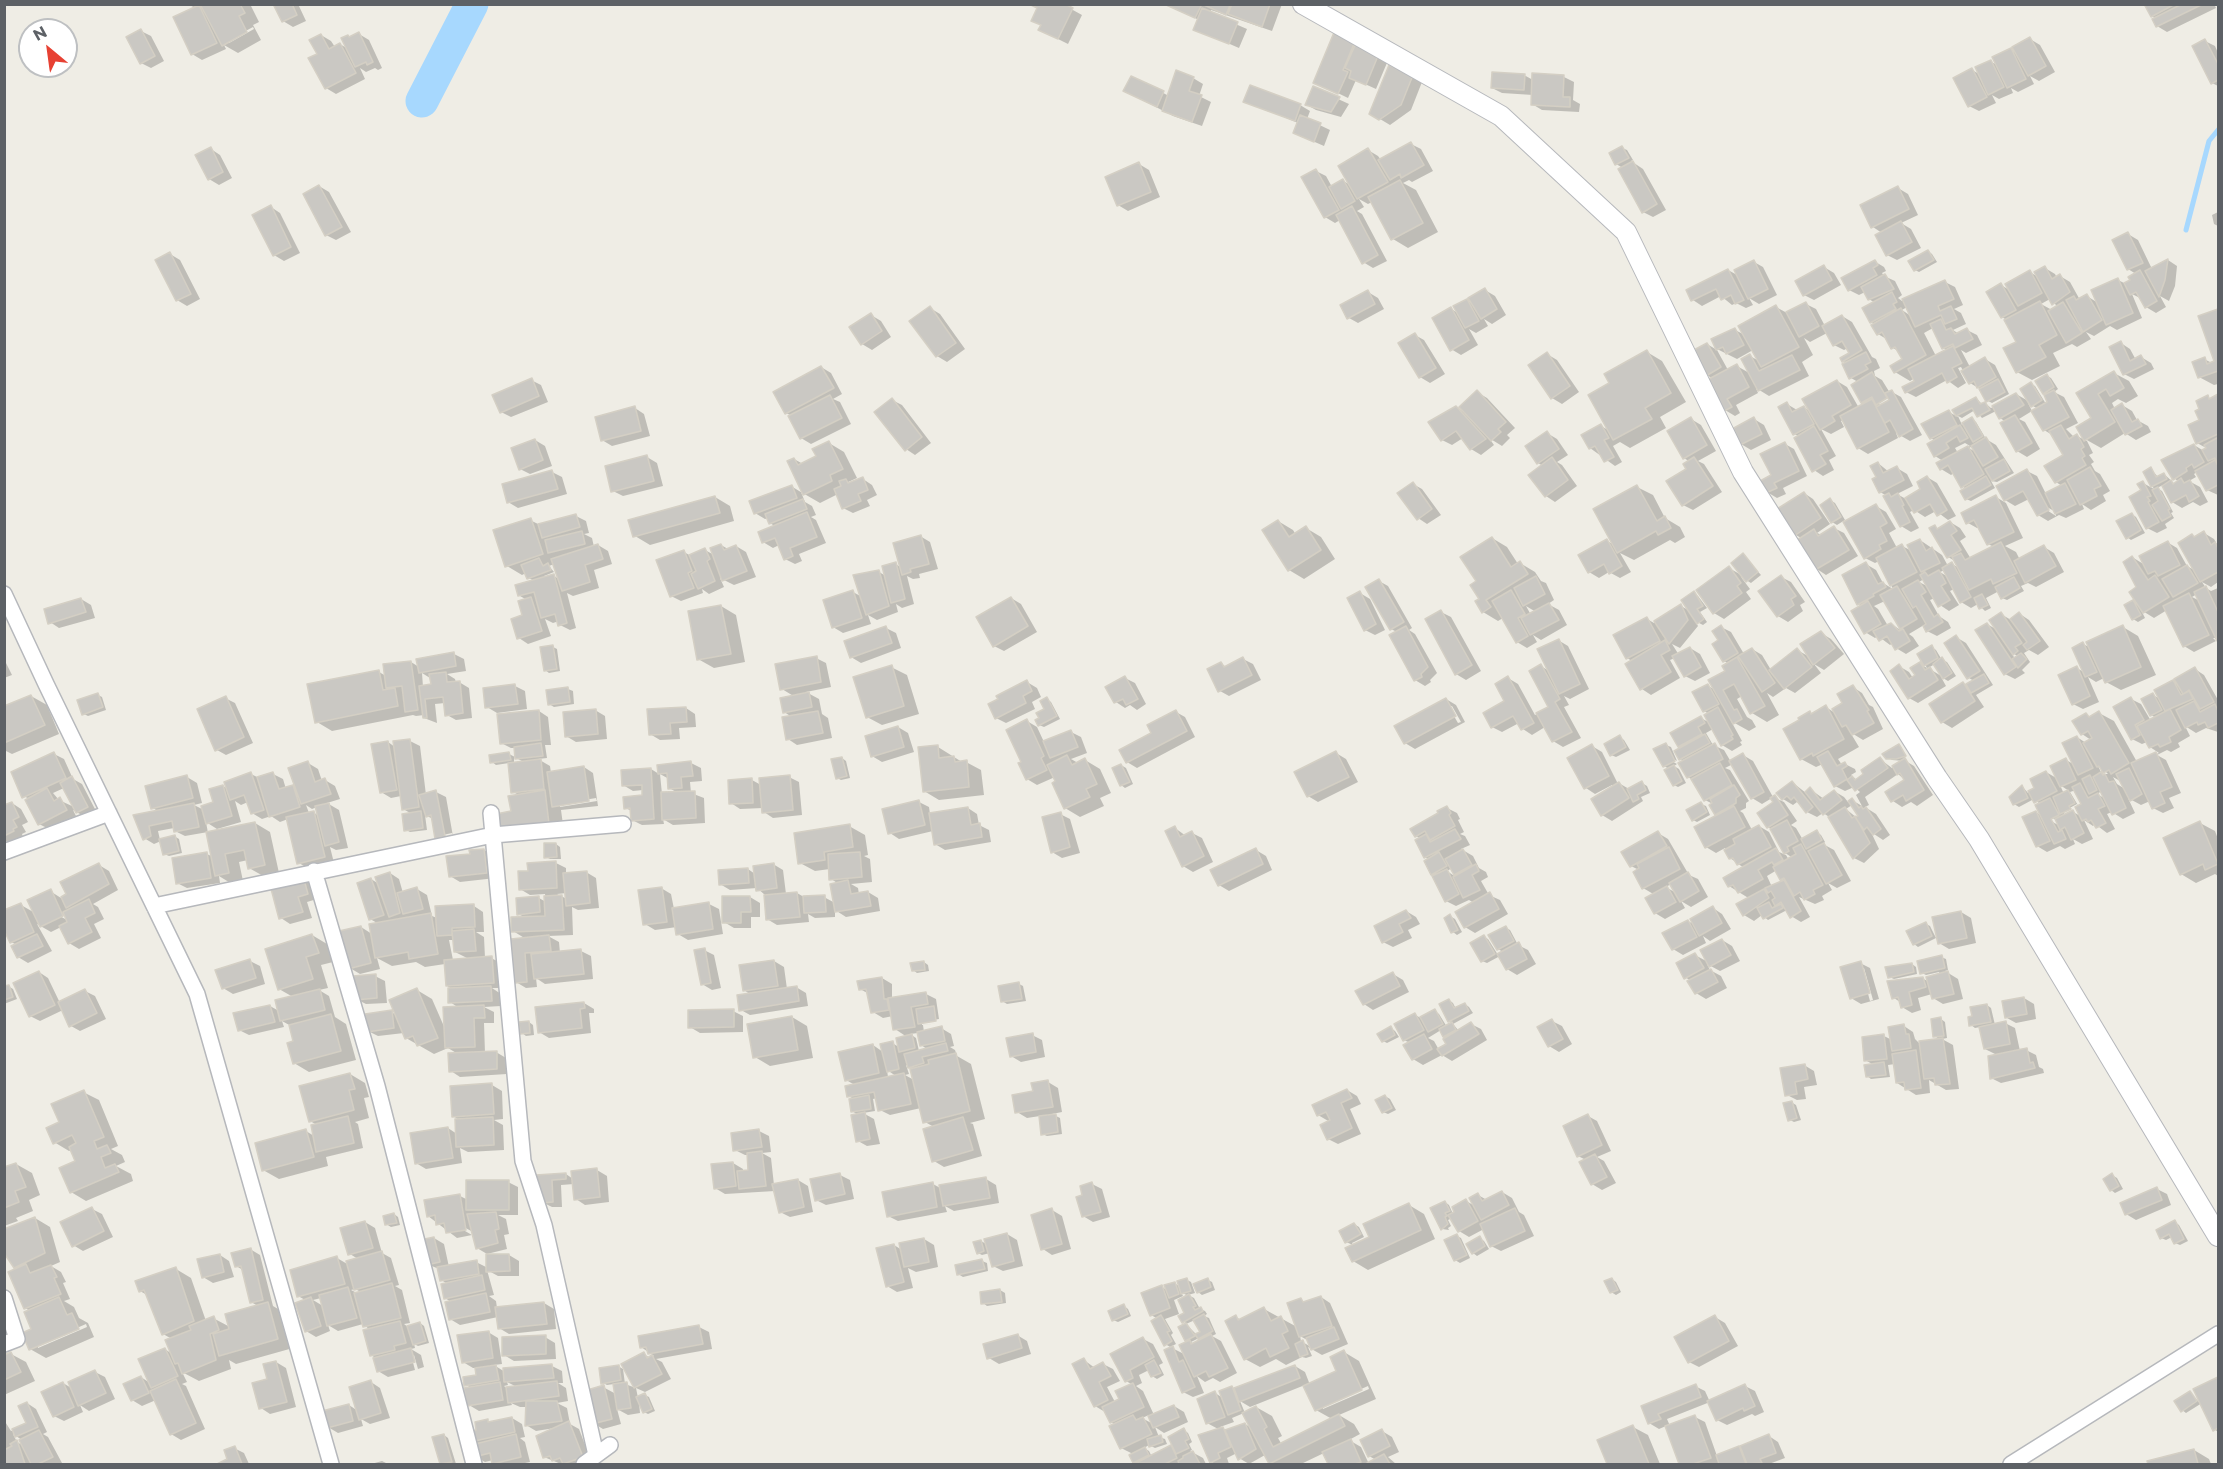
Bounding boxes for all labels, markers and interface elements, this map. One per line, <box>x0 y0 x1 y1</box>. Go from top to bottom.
north arrow <box>18 18 78 78</box>
text: N <box>30 22 50 45</box>

